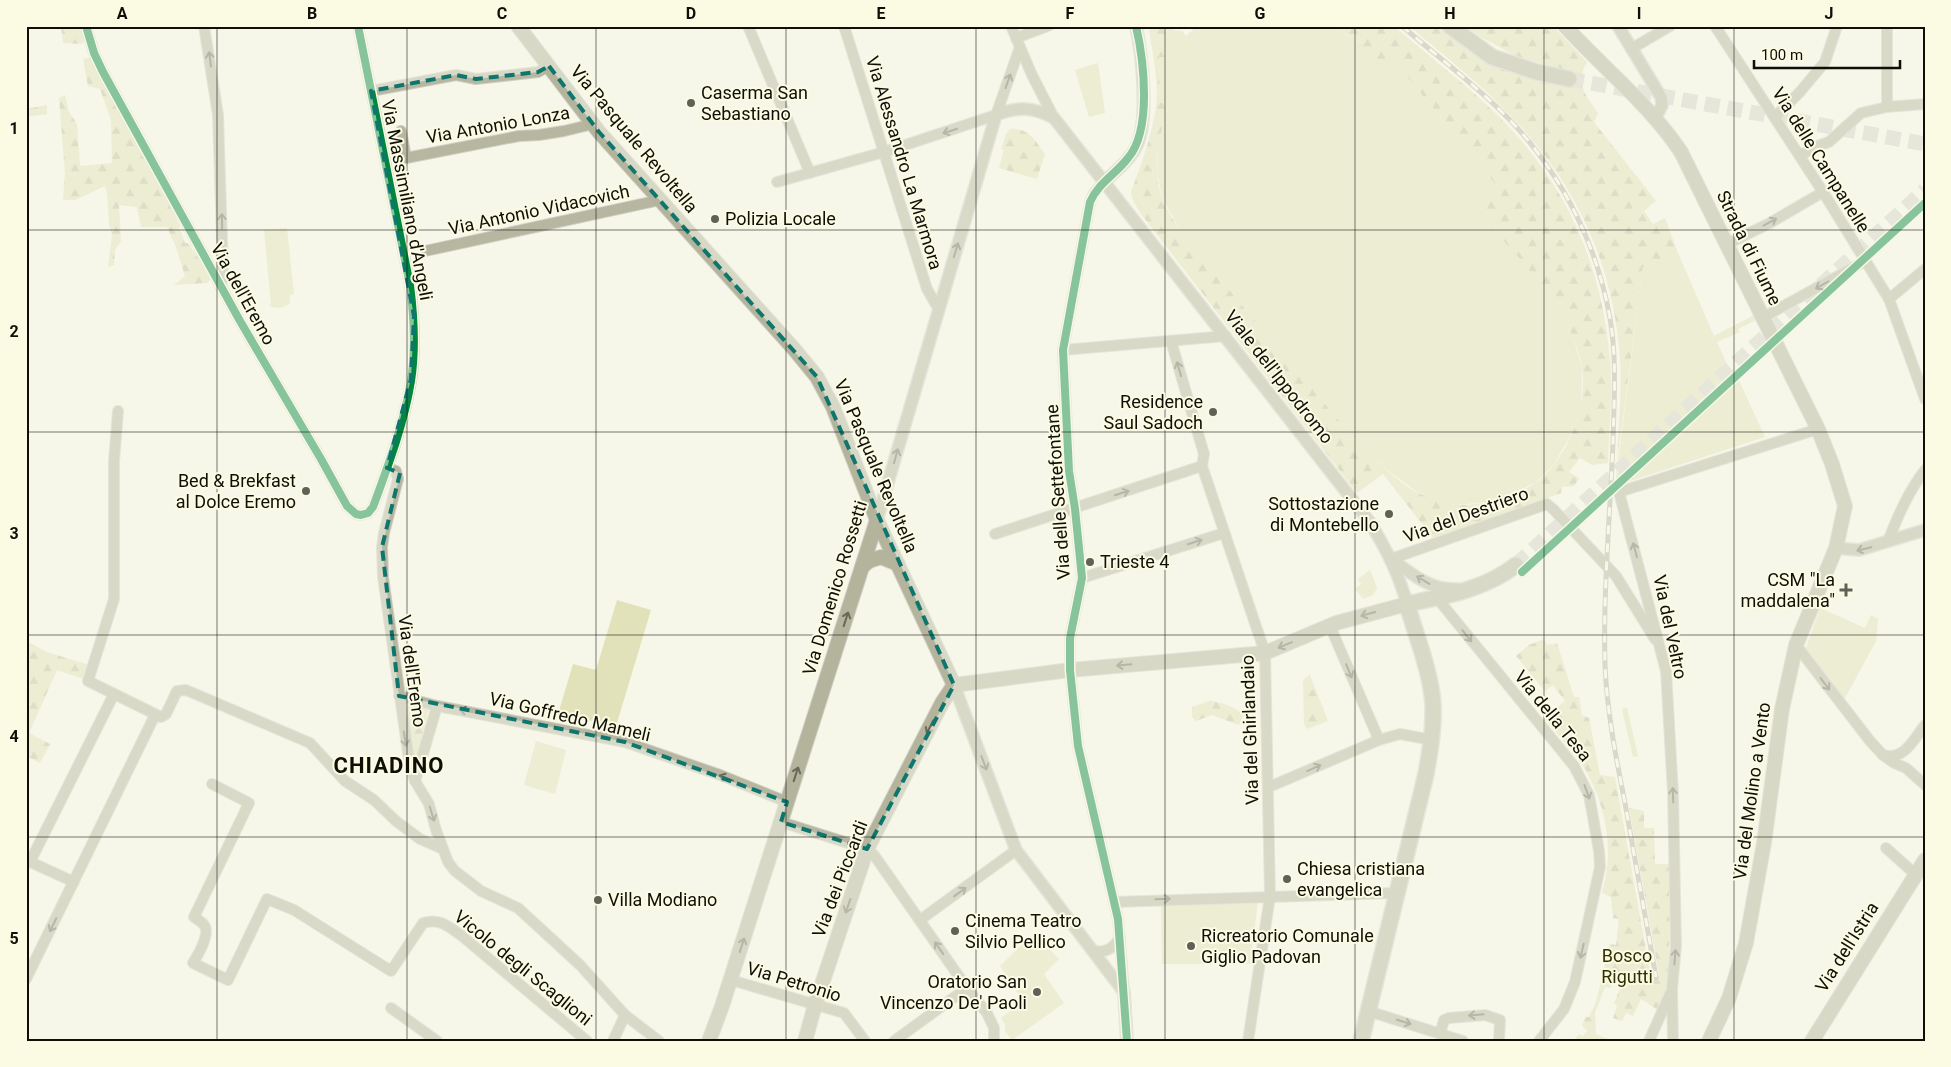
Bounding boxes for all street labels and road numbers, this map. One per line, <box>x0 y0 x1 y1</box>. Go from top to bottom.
street label: Via Alessandro La Marmora <box>862 54 947 272</box>
street label: Via Pasquale Revoltella <box>566 60 702 217</box>
street label: Via delle Campanelle <box>1768 83 1875 236</box>
street label: Via Massimiliano d'Angeli <box>378 98 437 302</box>
street label: Via Antonio Lonza <box>424 102 571 147</box>
street label: Via Antonio Vidacovich <box>446 180 631 239</box>
street label: Strada di Fiume <box>1713 187 1786 309</box>
street label: Via dell'Eremo <box>207 239 280 348</box>
street label: Viale dell'Ippodromo <box>1221 306 1338 448</box>
street label: Via Pasquale Revoltella <box>830 376 923 556</box>
street label: Via delle Settefontane <box>1041 404 1074 580</box>
street label: Via del Destriero <box>1401 482 1531 547</box>
street label: Via Domenico Rossetti <box>798 498 871 678</box>
street label: Via del Veltro <box>1649 573 1692 681</box>
street label: Via dell'Eremo <box>394 613 431 729</box>
street label: Via del Ghirlandaio <box>1236 655 1263 805</box>
street label: Via della Tesa <box>1510 666 1596 765</box>
street label: Via Goffredo Mameli <box>487 688 653 745</box>
street label: Via del Molino a Vento <box>1729 701 1774 881</box>
street label: Via dei Piccardi <box>808 817 871 940</box>
street label: Via dell'Istria <box>1811 898 1883 996</box>
street label: Vicolo degli Scaglioni <box>450 906 596 1030</box>
street label: Via Petronio <box>744 957 844 1006</box>

